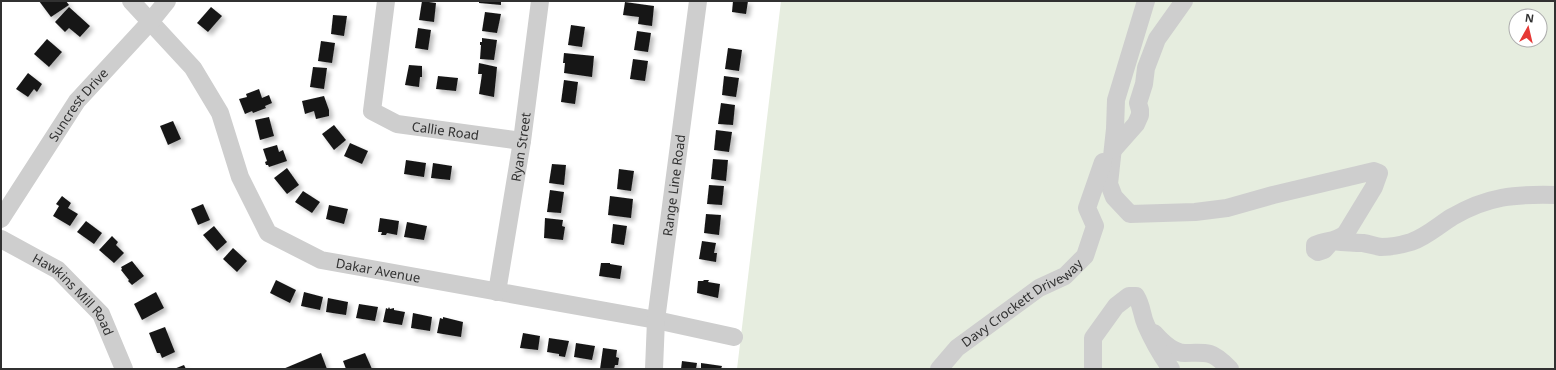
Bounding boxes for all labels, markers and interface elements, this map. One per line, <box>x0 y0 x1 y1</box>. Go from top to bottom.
north arrow <box>1508 8 1548 48</box>
text: N <box>1524 10 1535 26</box>
street label: Suncrest Drive <box>44 64 112 145</box>
street label: Ryan Street <box>506 111 535 183</box>
street label: Callie Road <box>411 117 480 144</box>
street label: Range Line Road <box>658 133 689 237</box>
street label: Hawkins Mill Road <box>29 249 118 338</box>
street label: Dakar Avenue <box>335 254 422 287</box>
street label: Davy Crockett Driveway <box>958 254 1087 351</box>

